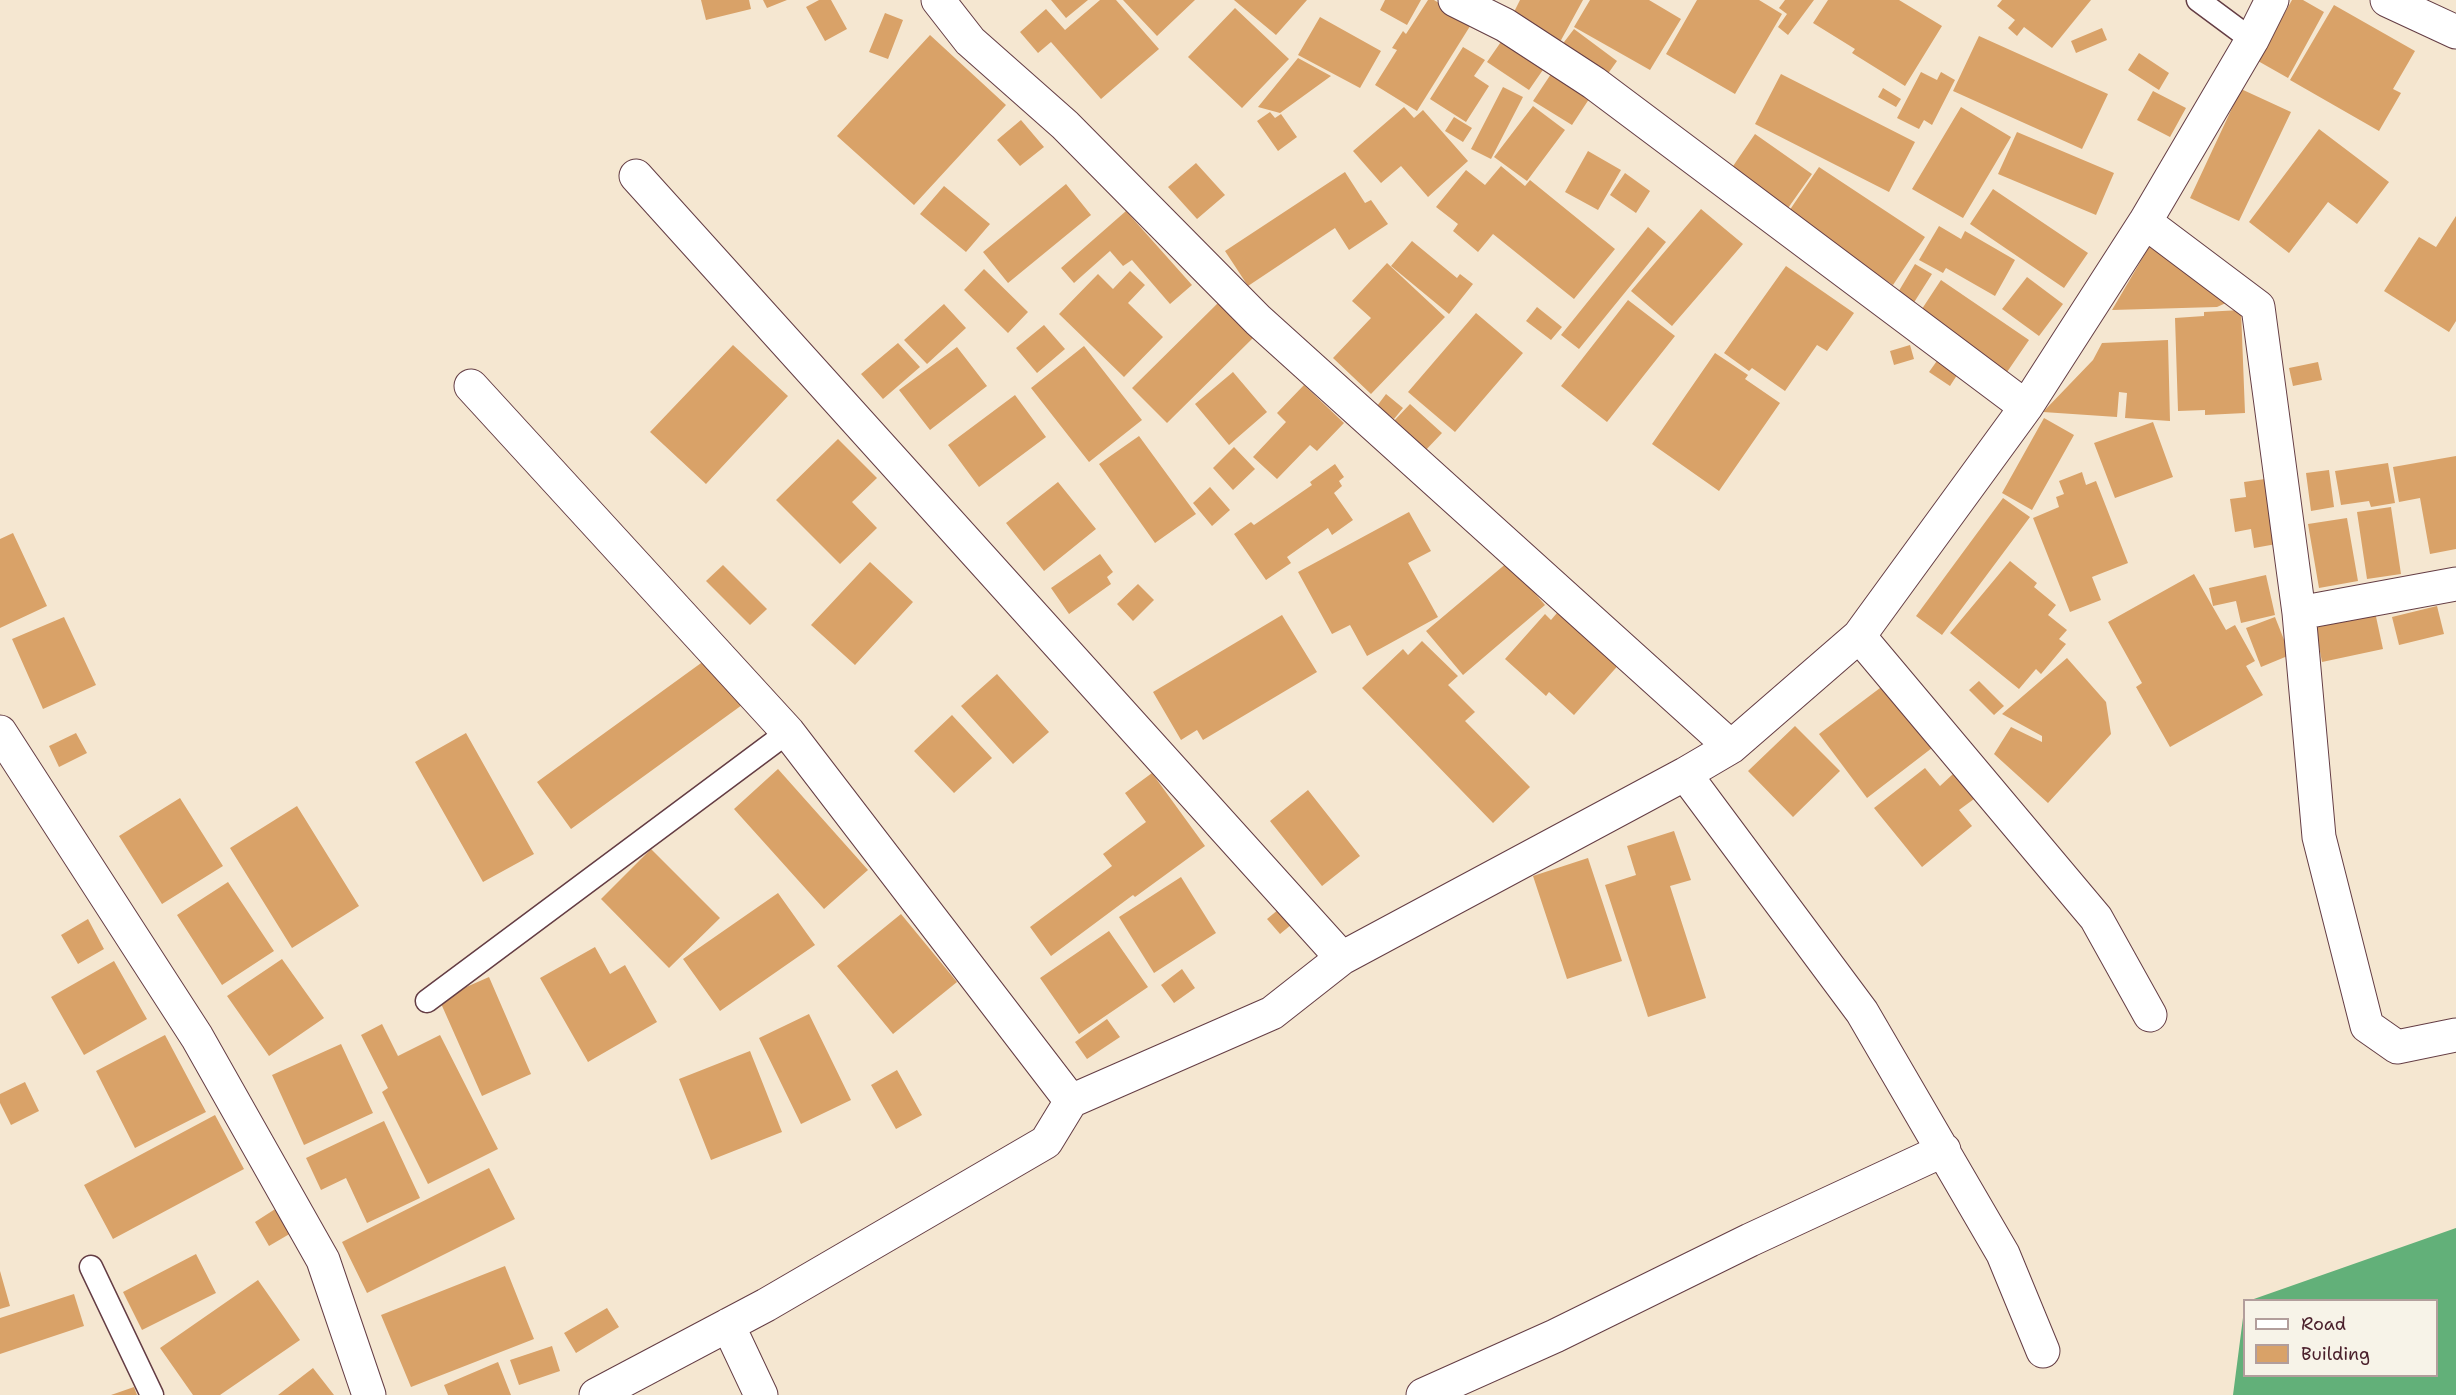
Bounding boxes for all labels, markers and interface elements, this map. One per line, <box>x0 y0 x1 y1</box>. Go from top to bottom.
legend <box>2243 1299 2438 1377</box>
text: Road <box>2301 1312 2346 1336</box>
text: Building <box>2301 1342 2370 1366</box>

